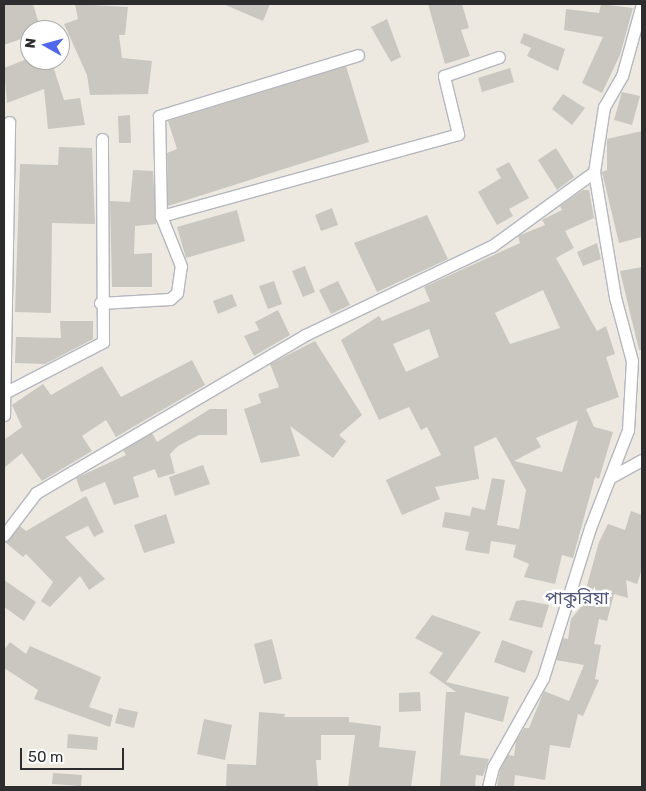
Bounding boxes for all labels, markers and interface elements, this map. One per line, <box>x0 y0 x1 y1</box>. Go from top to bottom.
north arrow <box>20 20 70 70</box>
text: N <box>22 37 40 49</box>
district label: পাকুরিয়া <box>545 587 609 609</box>
scale bar <box>22 738 126 770</box>
text: 50 m <box>28 748 63 766</box>

